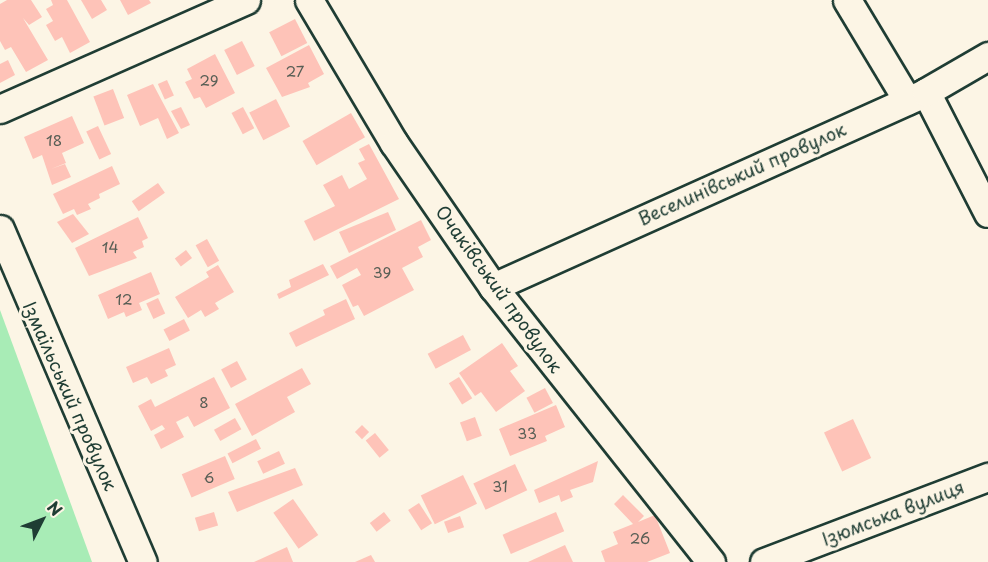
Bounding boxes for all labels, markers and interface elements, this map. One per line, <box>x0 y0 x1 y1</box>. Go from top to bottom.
house number: 27 <box>286 62 304 80</box>
house number: 29 <box>199 71 219 89</box>
street label: Веселинівський провулок <box>635 118 849 230</box>
house number: 18 <box>46 131 62 149</box>
street label: Очаківський провулок <box>431 201 567 377</box>
house number: 14 <box>102 238 118 256</box>
house number: 39 <box>373 263 391 281</box>
house number: 12 <box>115 290 133 308</box>
street label: Ізмаїльський провулок <box>19 298 121 494</box>
house number: 8 <box>199 393 209 411</box>
house number: 33 <box>517 424 537 442</box>
house number: 6 <box>204 468 214 486</box>
street label: Ізюмська вулиця <box>818 476 968 550</box>
house number: 31 <box>492 477 508 495</box>
north arrow <box>12 490 72 550</box>
text: N <box>42 495 69 521</box>
house number: 26 <box>630 529 650 547</box>

